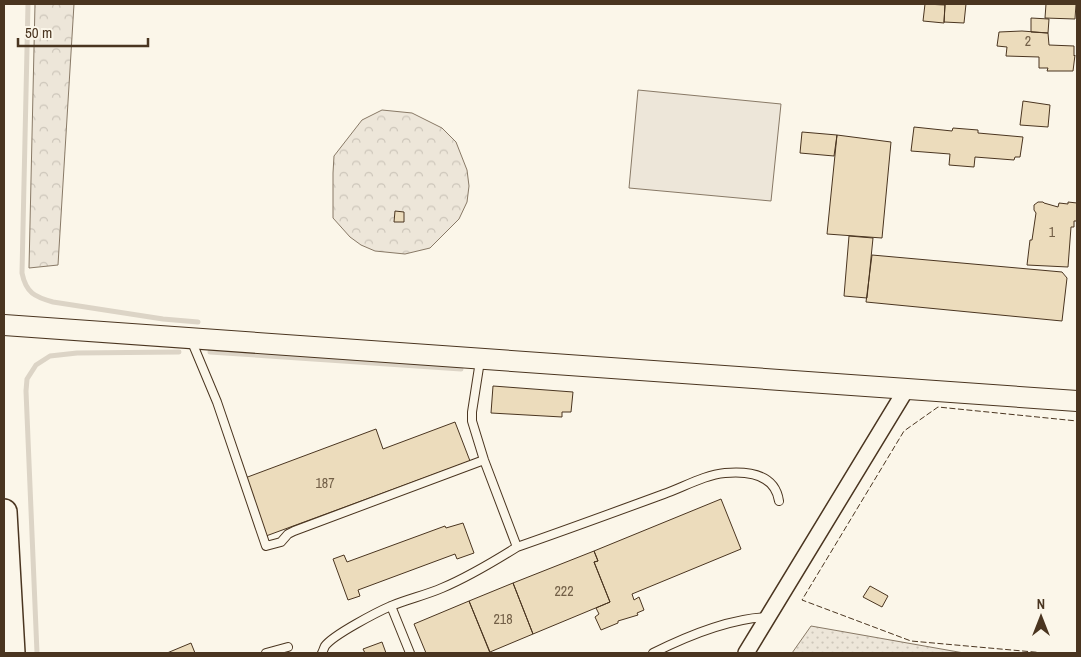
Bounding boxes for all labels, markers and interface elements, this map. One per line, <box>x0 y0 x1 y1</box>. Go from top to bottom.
scale bar <box>18 15 148 47</box>
text: 50 m <box>25 22 52 43</box>
house number: 2 <box>1025 32 1031 50</box>
house number: 1 <box>1049 223 1056 241</box>
house number: 187 <box>315 474 335 492</box>
house number: 222 <box>554 582 574 600</box>
north arrow <box>1016 592 1066 642</box>
text: N <box>1037 595 1045 613</box>
house number: 218 <box>493 610 513 628</box>

